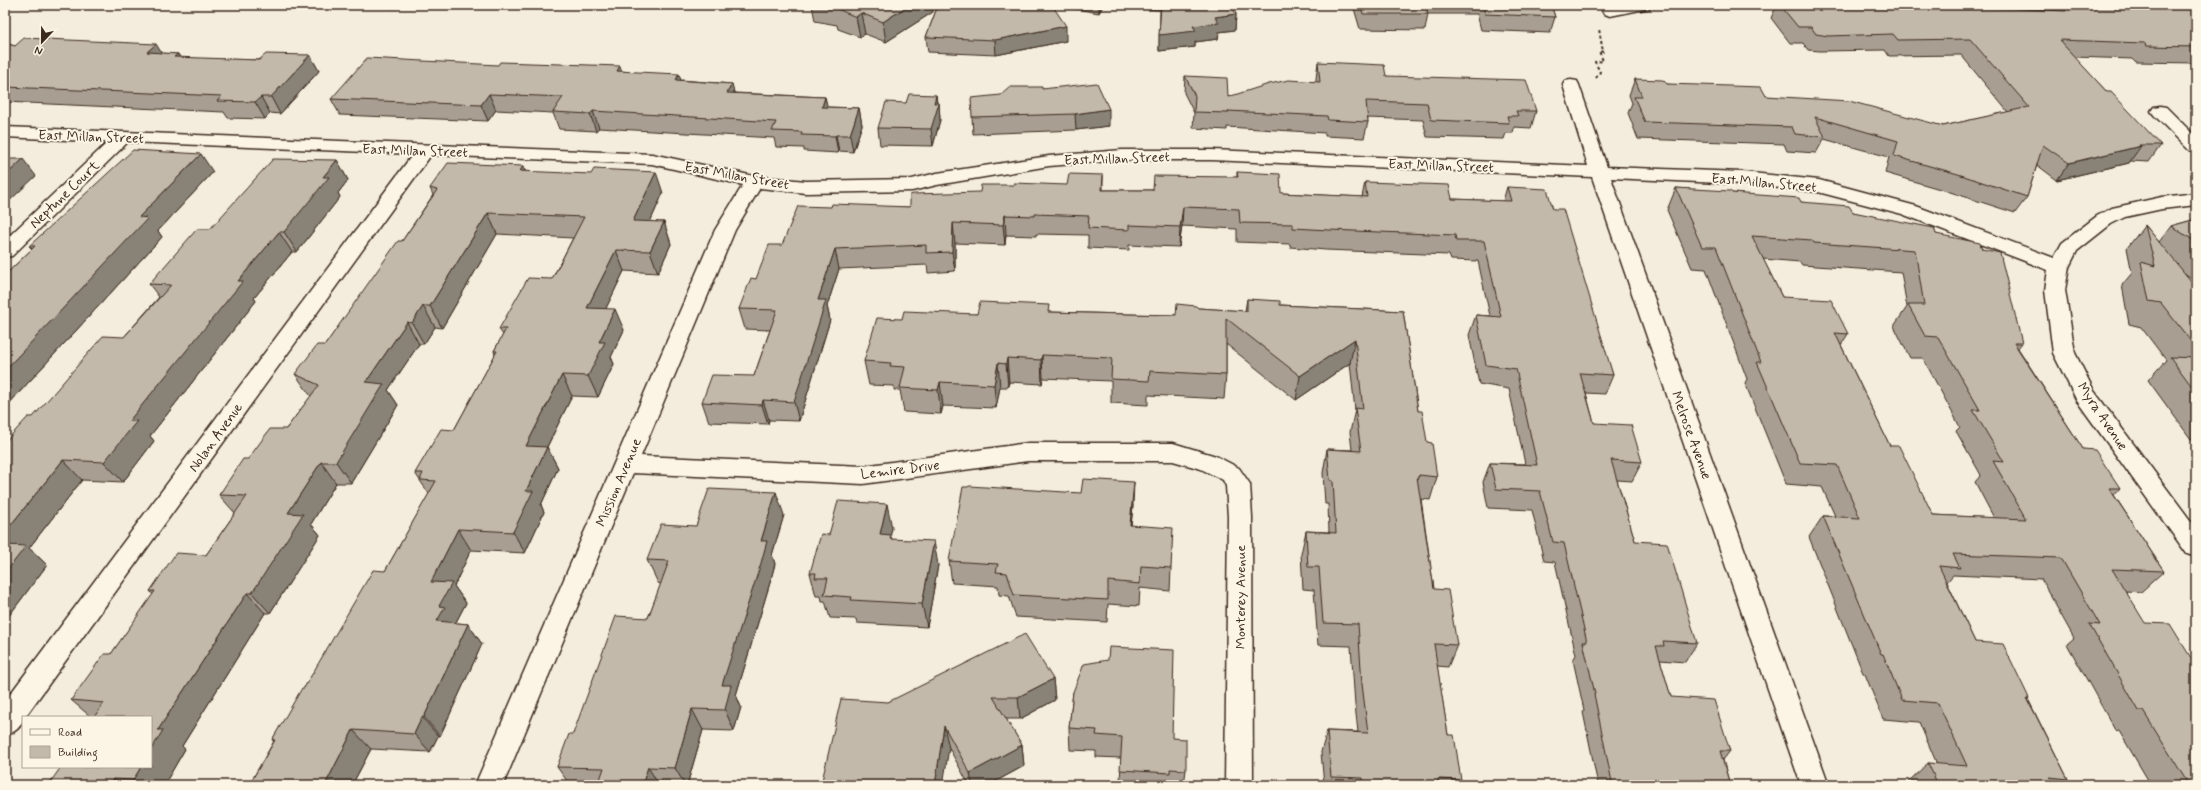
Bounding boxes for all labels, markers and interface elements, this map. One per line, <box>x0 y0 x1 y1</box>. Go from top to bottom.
north arrow <box>22 22 62 62</box>
text: N <box>33 42 45 58</box>
street label: East Millan Street <box>38 126 144 148</box>
street label: East Millan Street <box>362 140 468 162</box>
street label: East Millan Street <box>1064 148 1170 170</box>
street label: East Millan Street <box>1388 155 1494 177</box>
street label: Neptune Court <box>26 156 104 233</box>
street label: East Millan Street <box>683 158 790 194</box>
street label: East Millan Street <box>1710 169 1817 197</box>
street label: Myra Avenue <box>2073 379 2132 454</box>
street label: Melrose Avenue <box>1667 389 1715 482</box>
street label: Nolan Avenue <box>185 399 247 476</box>
street label: Mission Avenue <box>592 435 646 530</box>
street label: Lemire Drive <box>860 456 941 484</box>
street label: Monterey Avenue <box>1232 545 1250 649</box>
legend <box>22 716 152 768</box>
text: Road <box>58 725 82 741</box>
text: Building <box>58 745 98 762</box>

